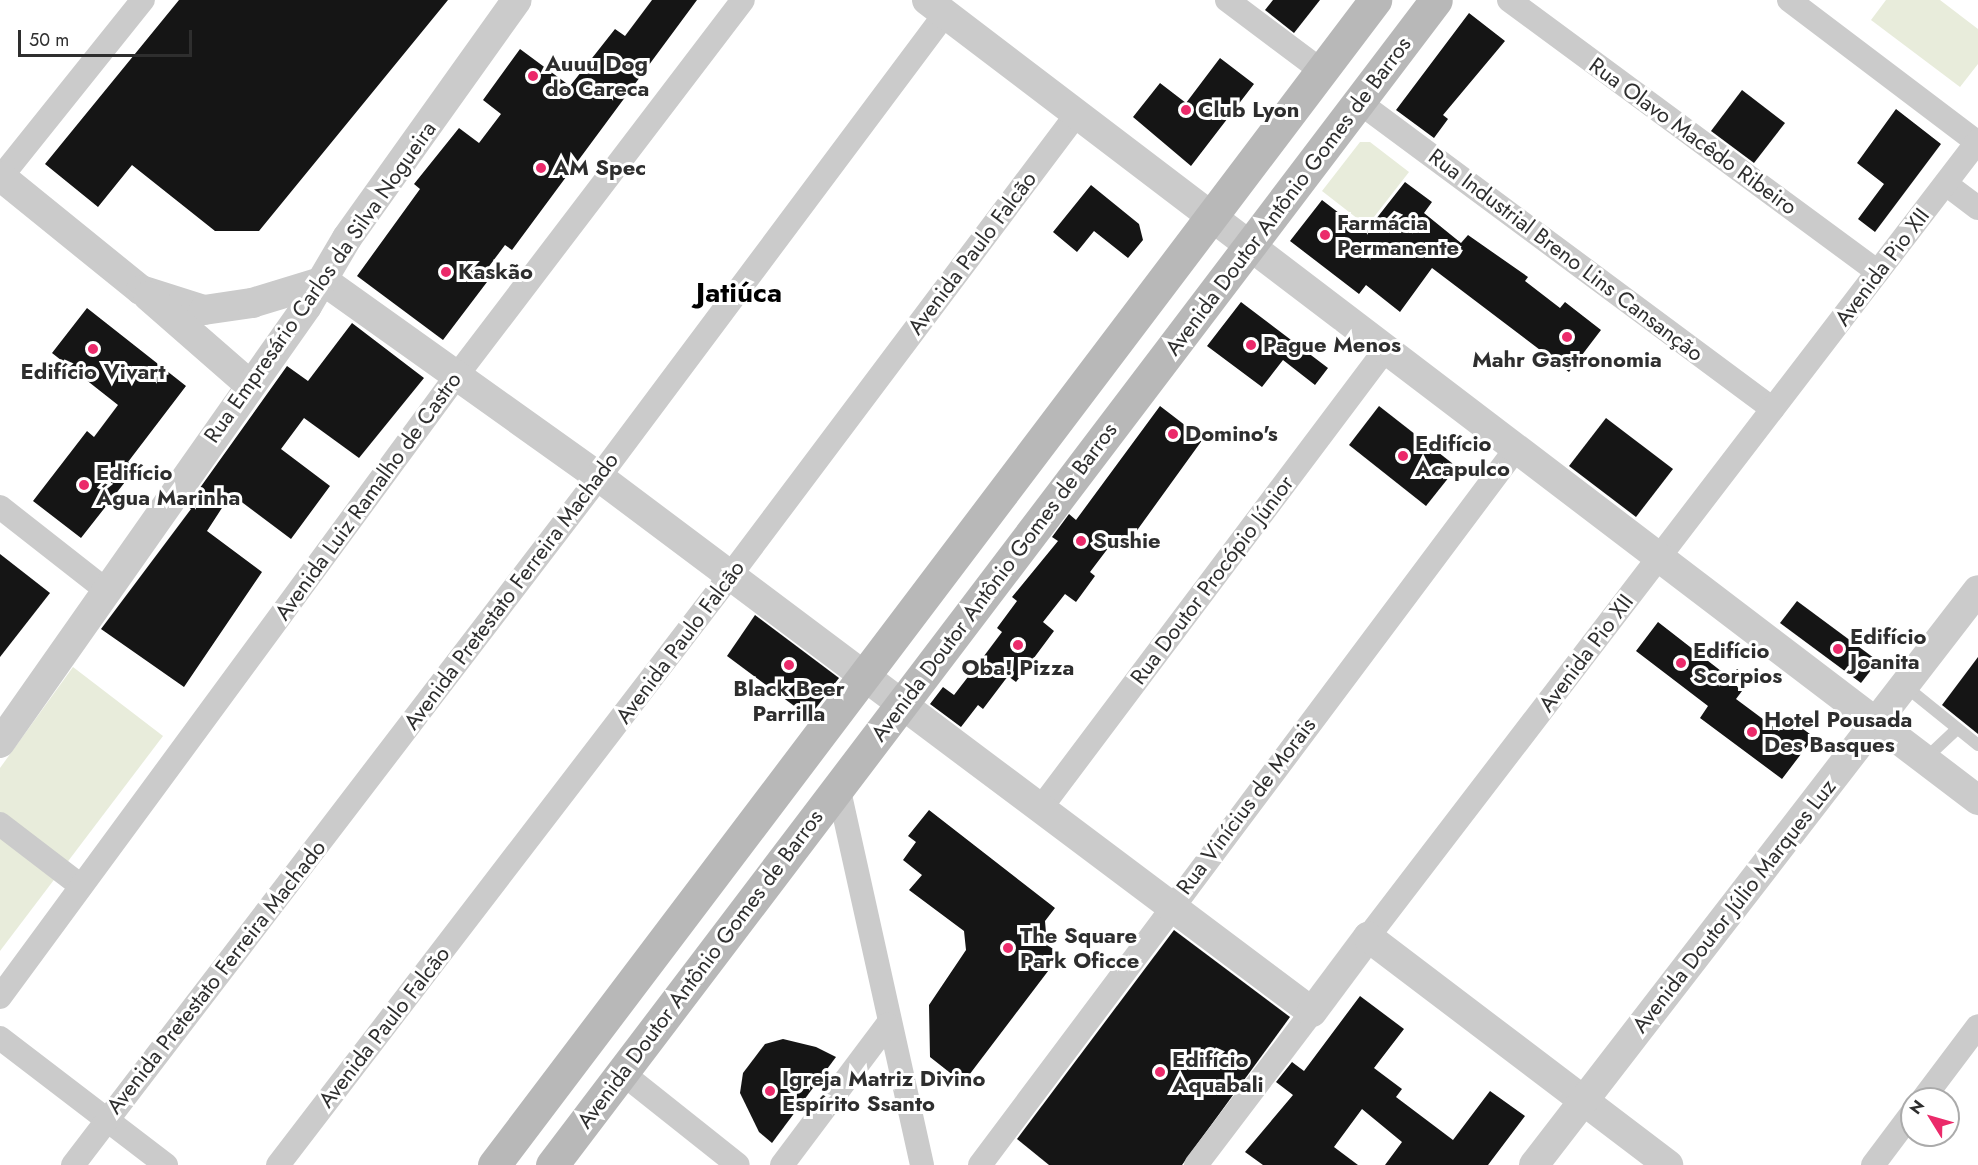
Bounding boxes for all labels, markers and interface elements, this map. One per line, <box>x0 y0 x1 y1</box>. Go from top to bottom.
scale bar <box>21 18 195 56</box>
text: 50 m <box>29 27 69 53</box>
street label: Avenida Doutor Antônio Gomes de Barros <box>1159 31 1417 361</box>
place label: Auuu Dog do Careca <box>545 50 649 101</box>
street label: Rua Olavo Macêdo Ribeiro <box>1584 52 1802 220</box>
marker: Auuu Dog do Careca <box>526 69 540 83</box>
place label: Club Lyon <box>1198 97 1299 123</box>
marker: Club Lyon <box>1179 103 1193 117</box>
street label: Rua Empresário Carlos da Silva Nogueira <box>198 116 442 448</box>
street label: Rua Industrial Breno Lins Cansanção <box>1424 143 1708 367</box>
place label: AM Spec <box>553 155 646 181</box>
marker: AM Spec <box>534 161 548 175</box>
street label: Avenida Paulo Falcão <box>902 166 1042 340</box>
street label: Avenida Pio XII <box>1829 203 1935 331</box>
place label: Farmácia Permanente <box>1337 209 1459 260</box>
marker: Farmácia Permanente <box>1318 228 1332 242</box>
place label: Kaskão <box>458 259 533 285</box>
marker: Kaskão <box>439 265 453 279</box>
district label: Jatiúca <box>696 276 782 310</box>
marker: Mahr Gastronomia <box>1560 330 1574 344</box>
place label: Pague Menos <box>1263 332 1401 358</box>
marker: Pague Menos <box>1244 338 1258 352</box>
marker: Edifício Vivart <box>86 342 100 356</box>
place label: Mahr Gastronomia <box>1472 347 1662 373</box>
place label: Edifício Vivart <box>21 359 165 385</box>
street label: Avenida Luiz Ramalho de Castro <box>269 367 467 625</box>
street label: Avenida Doutor Antônio Gomes de Barros <box>865 417 1123 747</box>
place label: Domino's <box>1185 421 1278 447</box>
marker: Domino's <box>1166 427 1180 441</box>
place label: Edifício Acapulco <box>1415 430 1510 482</box>
street label: Avenida Pretestato Ferreira Machado <box>398 447 624 735</box>
marker: Edifício Acapulco <box>1396 449 1410 463</box>
place label: Edifício Água Marinha <box>96 459 240 511</box>
street label: Rua Doutor Procópio Júnior <box>1125 470 1299 690</box>
marker: Edifício Água Marinha <box>77 478 91 492</box>
place label: Sushie <box>1093 528 1161 554</box>
marker: Sushie <box>1074 534 1088 548</box>
street label: Avenida Paulo Falcão <box>610 555 750 729</box>
street label: Avenida Pio XII <box>1533 589 1639 717</box>
place label: Edifício Joanita <box>1850 623 1926 674</box>
place label: Edifício Scorpios <box>1693 637 1782 688</box>
marker: Oba! Pizza <box>1011 638 1025 652</box>
marker: Edifício Joanita <box>1831 642 1845 656</box>
place label: Oba! Pizza <box>962 655 1074 681</box>
marker: Edifício Scorpios <box>1674 656 1688 670</box>
marker: Black Beer Parrilla <box>782 658 796 672</box>
place label: Black Beer Parrilla <box>733 675 845 726</box>
place label: Hotel Pousada Des Basques <box>1764 706 1912 758</box>
street label: Rua Vinícius de Morais <box>1171 712 1321 900</box>
marker: Hotel Pousada Des Basques <box>1745 725 1759 739</box>
street label: Avenida Doutor Júlio Marques Luz <box>1627 774 1841 1038</box>
street label: Avenida Doutor Antônio Gomes de Barros <box>571 804 829 1134</box>
street label: Avenida Pretestato Ferreira Machado <box>101 835 331 1119</box>
place label: The Square Park Oficce <box>1020 922 1139 974</box>
street label: Avenida Paulo Falcão <box>313 941 455 1113</box>
marker: The Square Park Oficce <box>1001 941 1015 955</box>
place label: Edifício Aquabali <box>1172 1046 1264 1098</box>
place label: Igreja Matriz Divino Espírito Ssanto <box>782 1065 985 1116</box>
marker: Edifício Aquabali <box>1153 1065 1167 1079</box>
marker: Igreja Matriz Divino Espírito Ssanto <box>763 1084 777 1098</box>
north arrow <box>1900 1087 1960 1147</box>
text: N <box>1904 1095 1930 1119</box>

